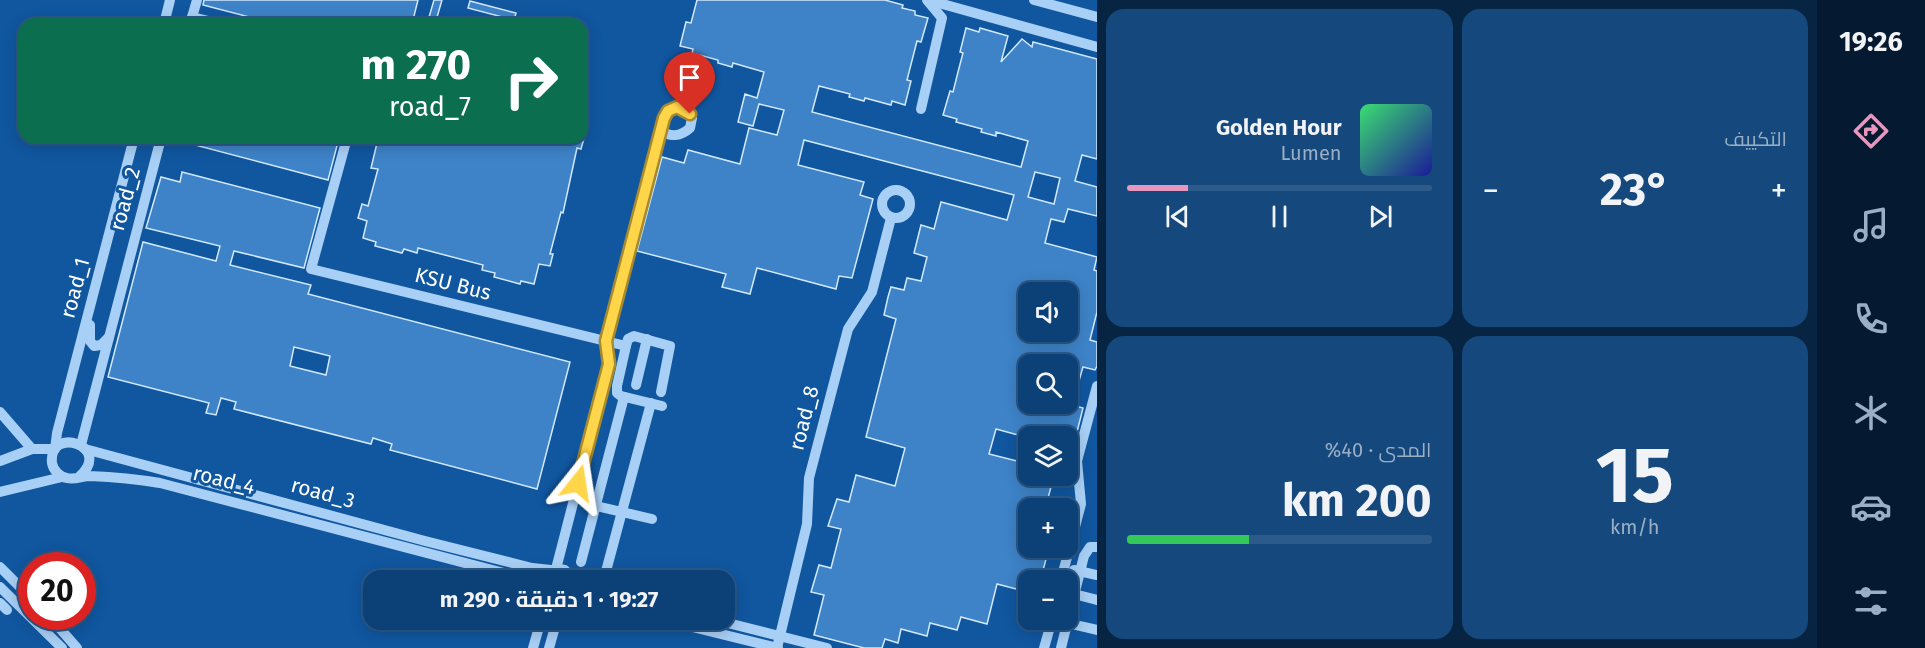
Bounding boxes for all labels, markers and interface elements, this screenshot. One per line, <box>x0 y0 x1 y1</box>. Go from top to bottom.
text: 19:26 <box>1839 26 1903 58</box>
text: 270 m <box>360 40 471 90</box>
icon: right <box>492 42 570 120</box>
pin <box>664 52 715 114</box>
icon: arrive <box>673 61 706 94</box>
text: road_7 <box>389 91 471 123</box>
icon: directions <box>1850 110 1892 152</box>
text: Golden Hour <box>1216 114 1342 141</box>
text: التكييف <box>1724 127 1787 151</box>
text: Lumen <box>1280 141 1342 165</box>
text: 23° <box>1600 163 1670 217</box>
street label: road_2 <box>104 164 146 234</box>
text: − <box>1483 171 1499 211</box>
text: + <box>1771 171 1787 211</box>
icon: previous <box>1161 200 1194 233</box>
icon: pause <box>1263 200 1296 233</box>
icon: next <box>1364 200 1397 233</box>
icon: music <box>1850 204 1892 246</box>
street label: road_1 <box>54 255 96 321</box>
street label: KSU Bus <box>412 262 494 306</box>
map controls <box>1018 282 1078 630</box>
button: sound <box>1018 282 1078 342</box>
icon: phone <box>1850 298 1892 340</box>
button: search <box>1018 354 1078 414</box>
street label: road_8 <box>783 383 825 453</box>
icon: climate <box>1850 392 1892 434</box>
button: layers <box>1018 426 1078 486</box>
text: 15 <box>1596 429 1674 523</box>
text: المدى · 40% <box>1325 438 1432 462</box>
position arrow <box>546 451 610 515</box>
street label: road_4 <box>190 460 258 500</box>
street label: road_3 <box>288 472 358 514</box>
text: 200 km <box>1282 474 1432 528</box>
icon: car <box>1850 486 1892 528</box>
button: + <box>1018 498 1078 558</box>
text: km/h <box>1610 515 1660 539</box>
speed limit sign: 20 <box>18 552 96 630</box>
button: − <box>1018 570 1078 630</box>
icon: filters <box>1850 580 1892 622</box>
text: 19:27 · 1 دقيقة · 290 m <box>440 586 658 613</box>

